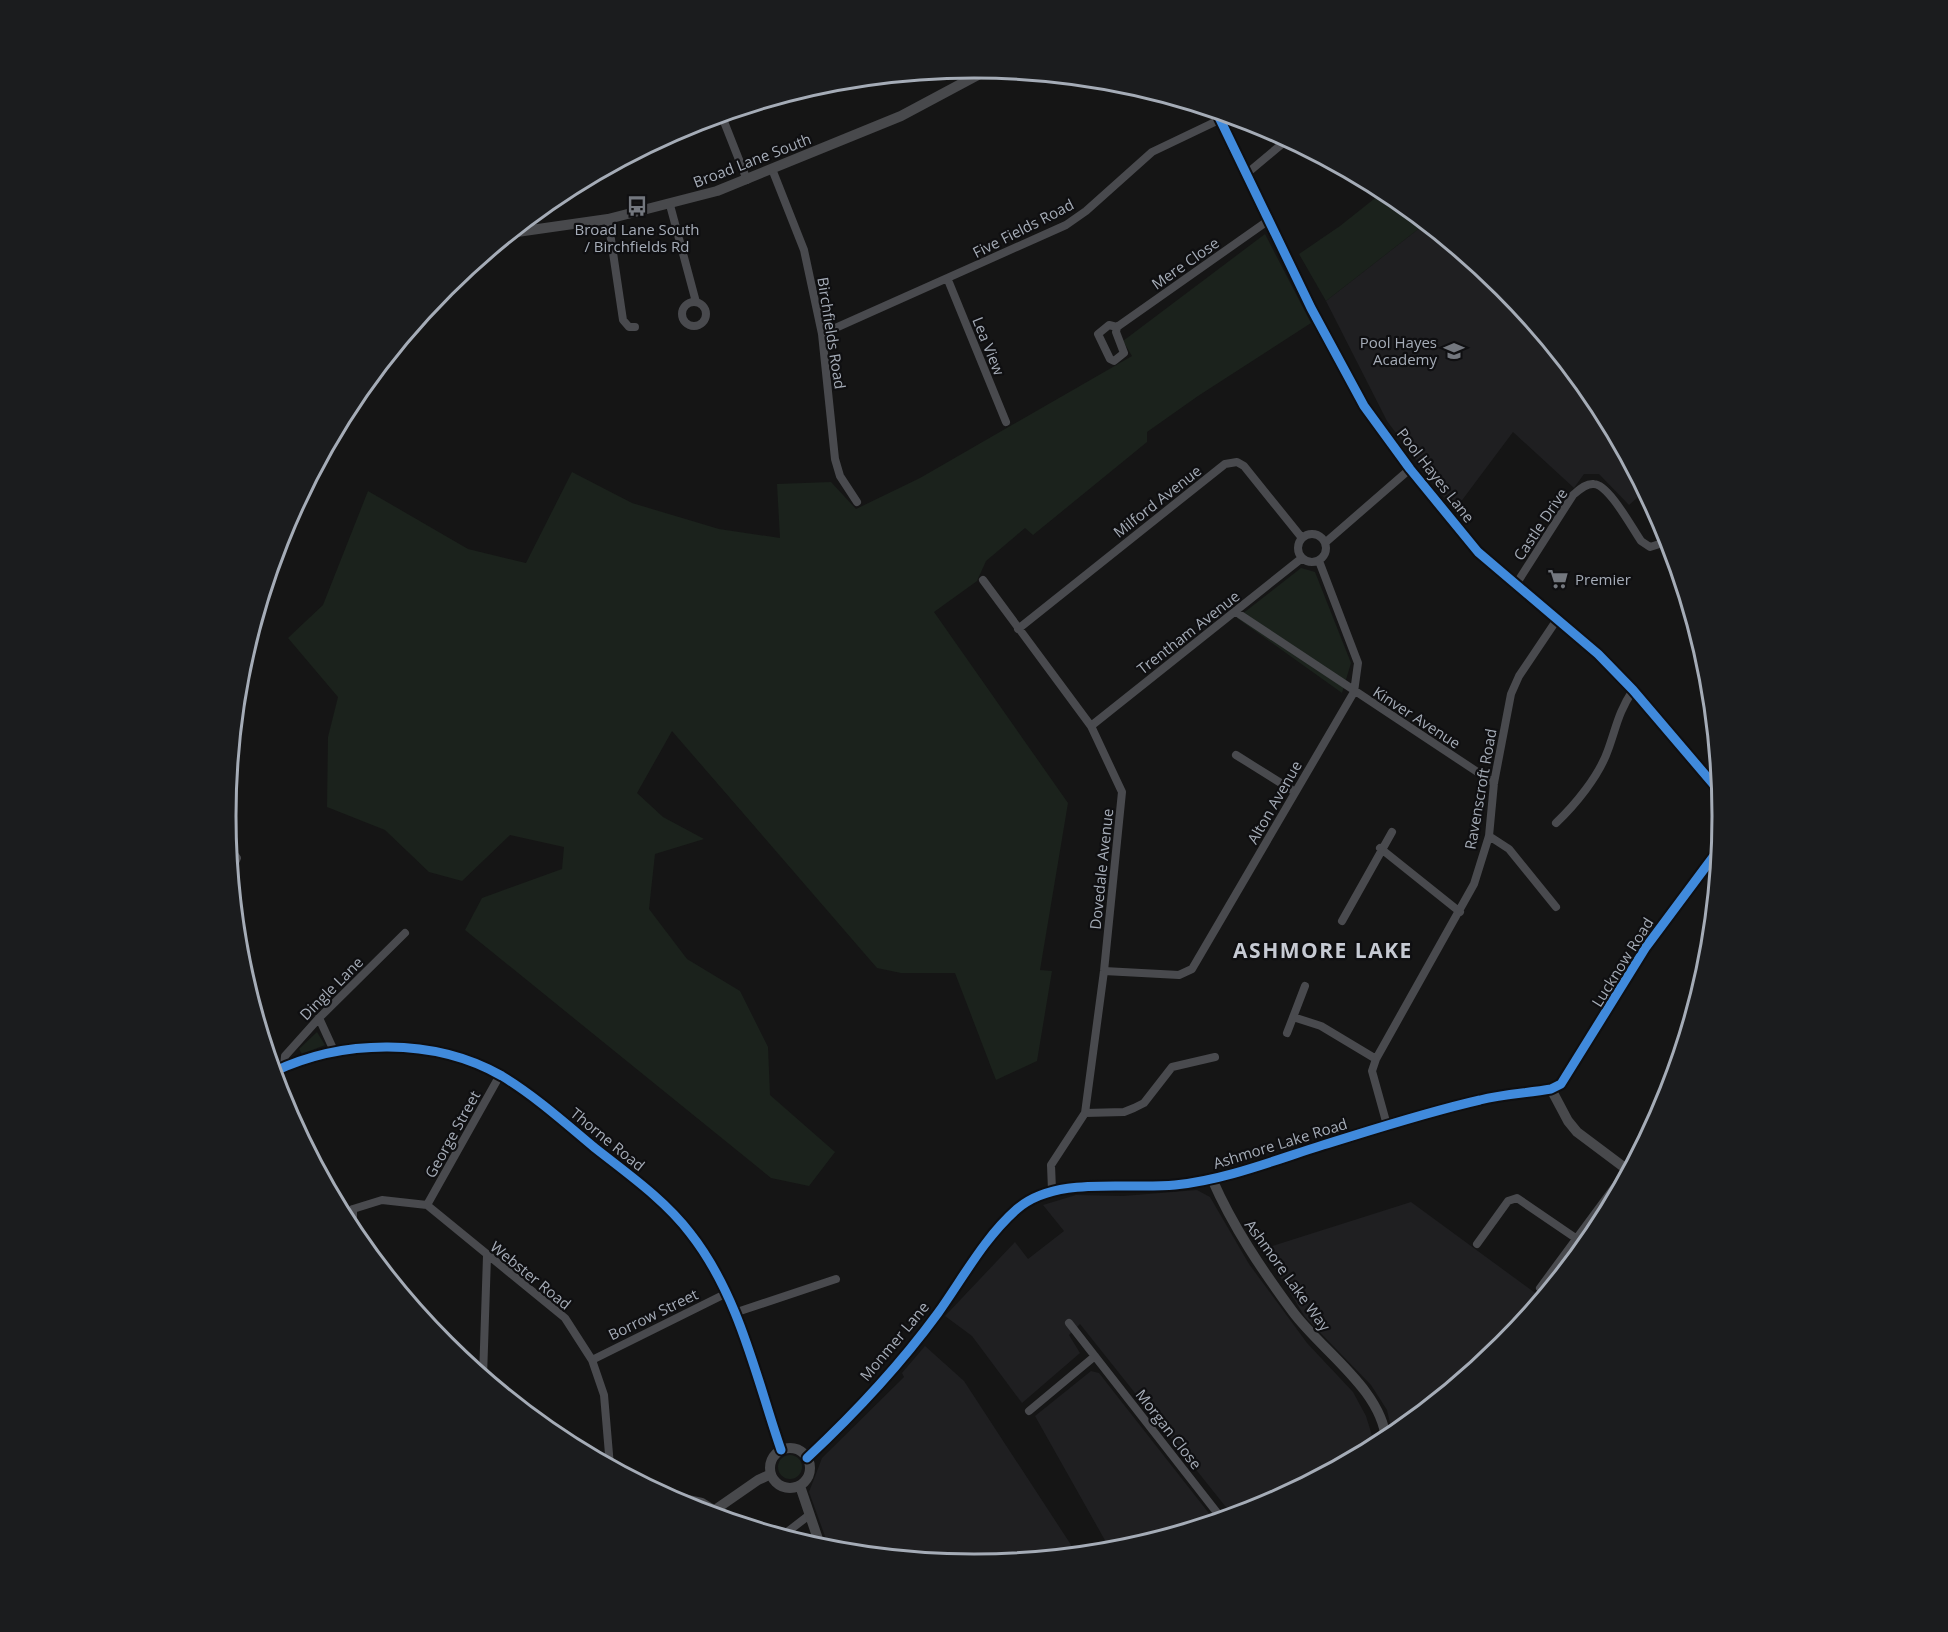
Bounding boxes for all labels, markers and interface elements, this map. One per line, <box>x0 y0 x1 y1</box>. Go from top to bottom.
street label: Broad Lane South <box>690 128 814 192</box>
bus stop icon: Broad Lane South / Birchfields Rd <box>625 194 649 218</box>
street label: Five Fields Road <box>969 194 1077 262</box>
place label: Broad Lane South / Birchfields Rd <box>575 219 699 256</box>
street label: Mere Close <box>1147 232 1223 294</box>
street label: Birchfields Road <box>813 276 851 390</box>
street label: Lea View <box>968 314 1010 378</box>
place label: Pool Hayes Academy <box>1360 332 1437 369</box>
school or university icon: Pool Hayes Academy <box>1442 339 1466 363</box>
street label: Pool Hayes Lane <box>1393 424 1479 526</box>
street label: Milford Avenue <box>1109 460 1205 542</box>
street label: Castle Drive <box>1508 484 1572 564</box>
supermarket icon: Premier <box>1546 567 1570 591</box>
place label: Premier <box>1575 569 1631 589</box>
street label: Trentham Avenue <box>1133 586 1243 678</box>
street label: Kinver Avenue <box>1369 681 1465 753</box>
street label: Ravenscroft Road <box>1460 727 1500 851</box>
street label: Alton Avenue <box>1242 757 1306 847</box>
street label: Dovedale Avenue <box>1085 807 1117 931</box>
street label: Lucknow Road <box>1587 914 1657 1010</box>
district label: ASHMORE LAKE <box>1233 936 1413 964</box>
street label: Dingle Lane <box>295 952 367 1024</box>
street label: George Street <box>420 1087 484 1181</box>
street label: Thorne Road <box>567 1103 649 1175</box>
street label: Ashmore Lake Road <box>1210 1113 1350 1173</box>
street label: Ashmore Lake Way <box>1241 1215 1336 1335</box>
street label: Webster Road <box>487 1236 575 1314</box>
street label: Borrow Street <box>605 1284 701 1344</box>
street label: Monmer Lane <box>855 1297 933 1385</box>
street label: Morgan Close <box>1132 1385 1206 1473</box>

